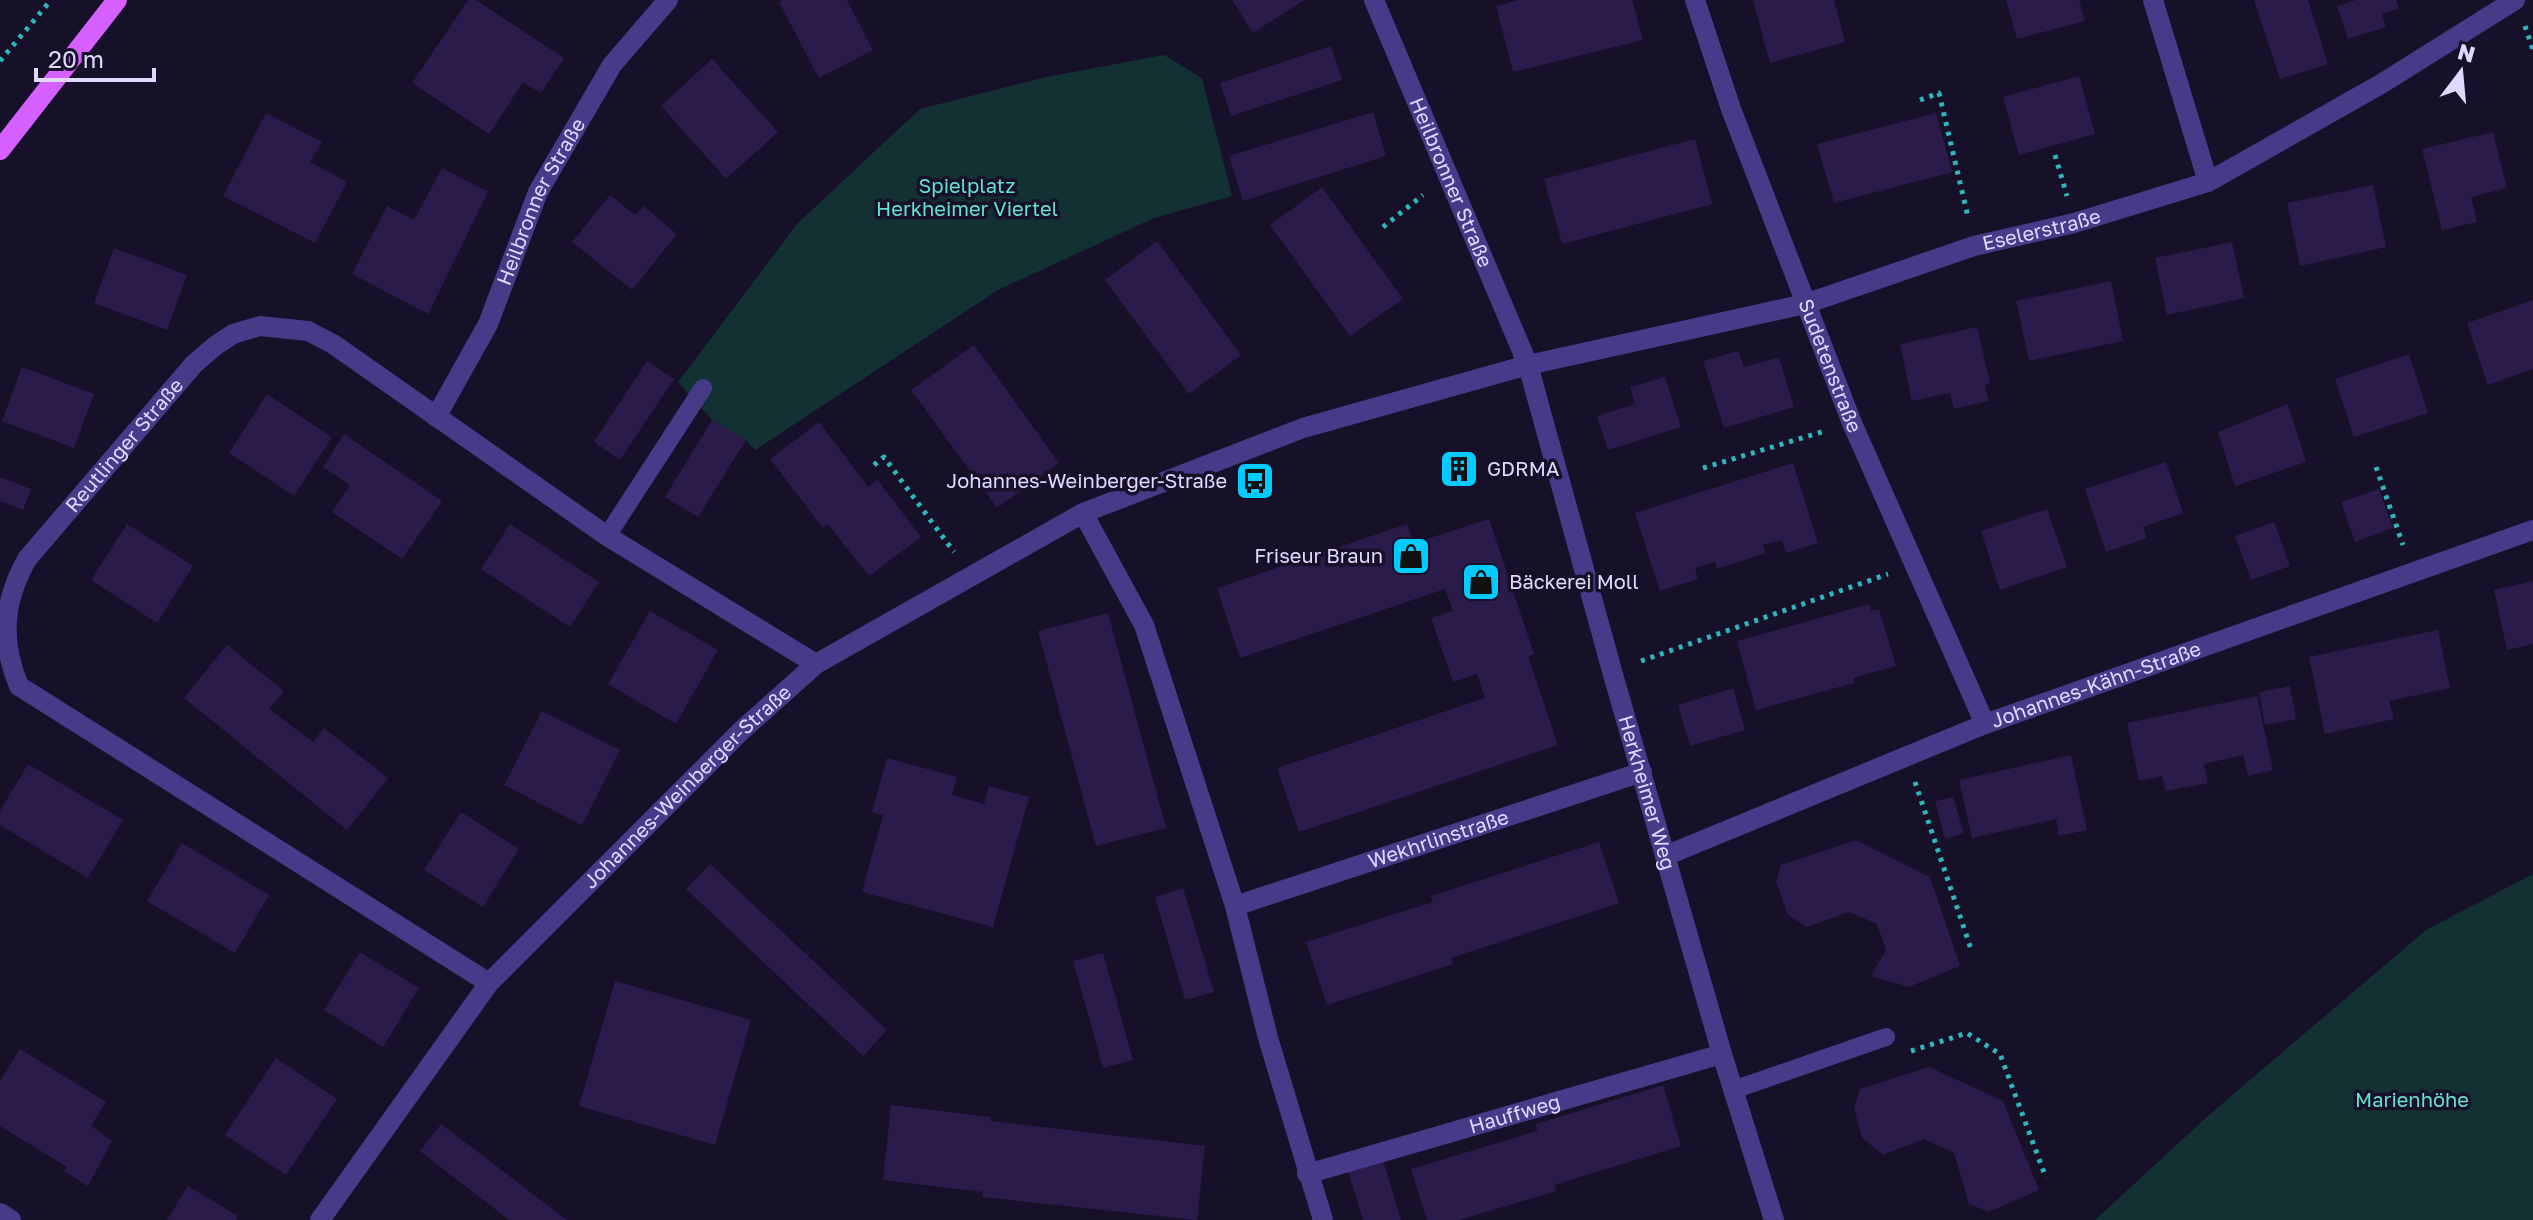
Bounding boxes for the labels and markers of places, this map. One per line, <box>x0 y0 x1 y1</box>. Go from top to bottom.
building icon: GDRMA <box>1438 448 1480 490</box>
place label: GDRMA <box>1487 456 1559 480</box>
bus stop icon: Johannes-Weinberger-Straße <box>1234 460 1276 502</box>
place label: Johannes-Weinberger-Straße <box>946 468 1227 492</box>
shop icon: Friseur Braun <box>1390 535 1432 577</box>
place label: Friseur Braun <box>1254 543 1383 567</box>
shop icon: Bäckerei Moll <box>1460 561 1502 603</box>
place label: Bäckerei Moll <box>1509 569 1639 593</box>

